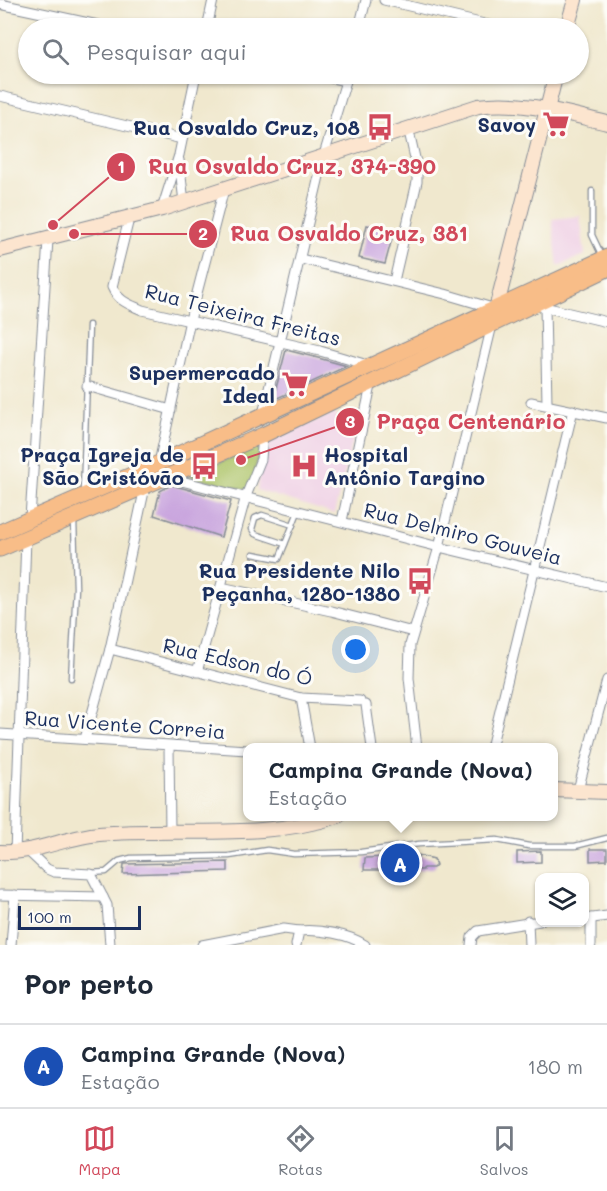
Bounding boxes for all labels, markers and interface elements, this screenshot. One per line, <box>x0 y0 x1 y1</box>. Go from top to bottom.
search box <box>18 18 589 84</box>
icon: search <box>39 35 72 68</box>
text: Pesquisar aqui <box>87 37 247 66</box>
supermarket icon: Savoy <box>541 109 571 139</box>
place label: Savoy <box>477 111 536 137</box>
bus stop icon: Rua Osvaldo Cruz, 108 <box>365 112 395 142</box>
place label: Rua Osvaldo Cruz, 108 <box>133 114 360 140</box>
callout: Rua Osvaldo Cruz, 374-390 <box>106 147 448 186</box>
text: Rua Osvaldo Cruz, 374-390 <box>148 152 436 179</box>
text: 1 <box>117 154 125 178</box>
callout: Rua Osvaldo Cruz, 381 <box>188 215 480 254</box>
text: Rua Osvaldo Cruz, 381 <box>230 219 468 246</box>
text: 2 <box>198 221 208 245</box>
street label: Rua Teixeira Freitas <box>143 277 343 351</box>
place label: Supermercado Ideal <box>129 359 275 408</box>
supermarket icon: Supermercado Ideal <box>280 369 310 399</box>
callout: Praça Centenário <box>335 402 578 441</box>
text: Praça Centenário <box>377 407 566 434</box>
text: 3 <box>345 409 356 433</box>
place label: Praça Igreja de São Cristóvão <box>20 441 184 490</box>
place label: Hospital Antônio Targino <box>324 441 485 490</box>
bus stop icon: Praça Igreja de São Cristóvão <box>189 451 219 481</box>
hospital icon: Hospital Antônio Targino <box>289 451 319 481</box>
street label: Rua Delmiro Gouveia <box>361 496 565 570</box>
place label: Rua Presidente Nilo Peçanha, 1280-1380 <box>199 557 400 606</box>
bus stop icon: Rua Presidente Nilo Peçanha, 1280-1380 <box>405 566 435 596</box>
street label: Rua Edson do Ó <box>161 631 315 691</box>
your location <box>341 635 370 664</box>
street label: Rua Vicente Correia <box>24 704 226 744</box>
popup <box>243 743 558 821</box>
text: Campina Grande (Nova) <box>268 755 533 784</box>
text: Estação <box>268 784 347 810</box>
pin: A <box>380 840 420 886</box>
map controls <box>535 873 589 927</box>
button: layers <box>535 873 589 927</box>
scale bar <box>18 903 141 930</box>
text: 100 m <box>27 906 72 927</box>
text: Por perto <box>24 967 153 1001</box>
text: Campina Grande (Nova) <box>81 1039 345 1068</box>
text: A <box>37 1053 50 1079</box>
text: 180 m <box>527 1053 583 1079</box>
text: Estação <box>81 1068 160 1094</box>
tab: Mapa <box>79 1122 121 1179</box>
tab: Rotas <box>278 1122 323 1179</box>
tab: Salvos <box>480 1122 528 1179</box>

